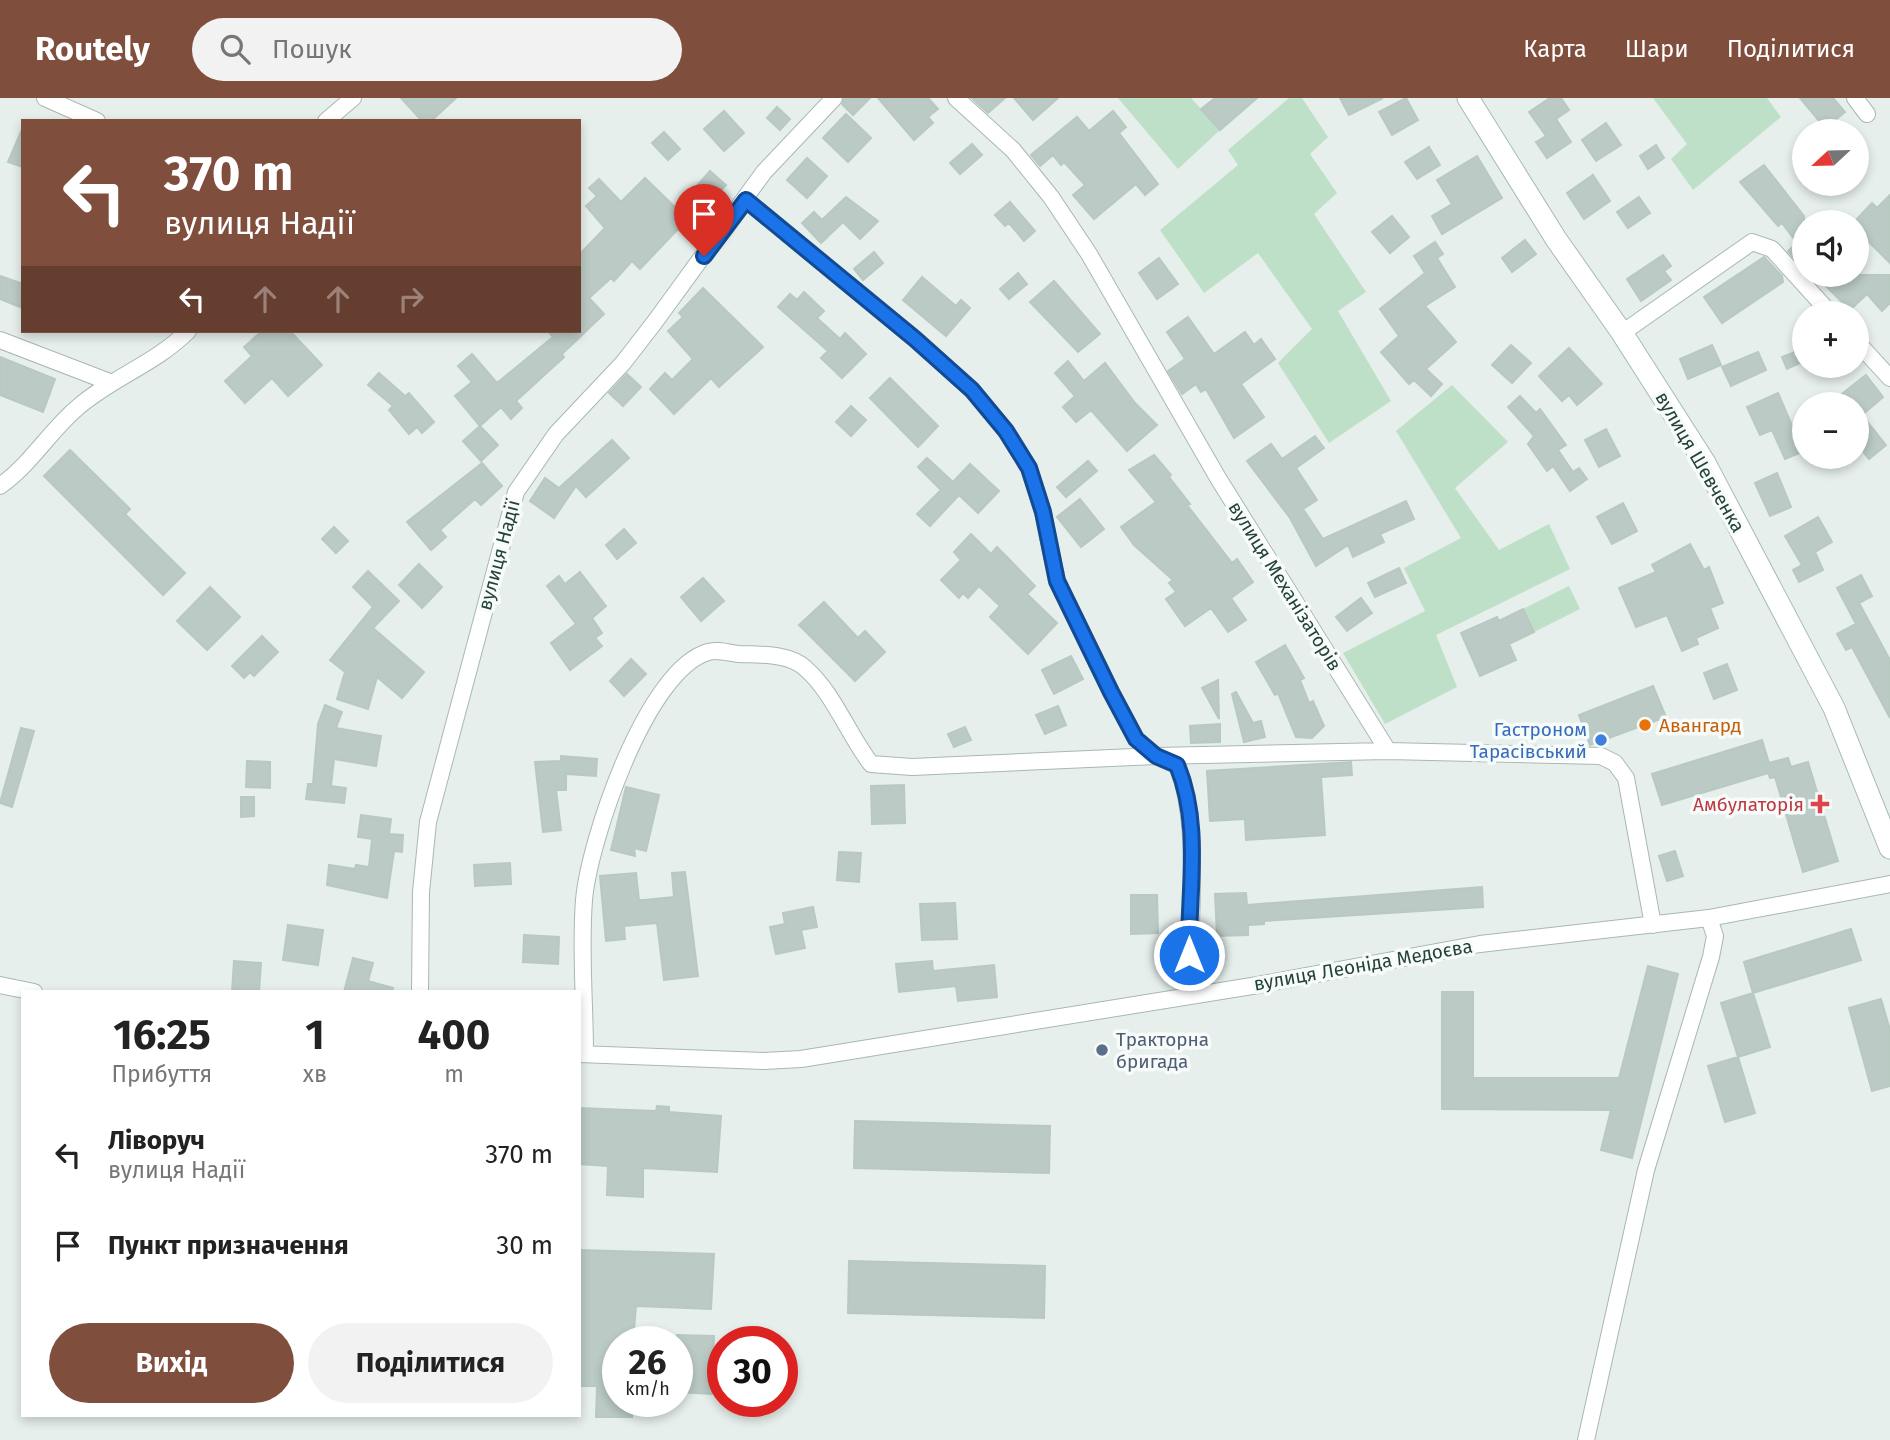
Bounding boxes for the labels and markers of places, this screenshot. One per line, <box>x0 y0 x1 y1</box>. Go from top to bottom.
pin <box>674 184 734 256</box>
place label: Авангард <box>1659 714 1741 737</box>
marker: Авангард <box>1637 717 1653 733</box>
place label: Гастроном Тарасівський <box>1470 718 1587 763</box>
marker: Гастроном Тарасівський <box>1593 732 1609 748</box>
place label: Амбулаторія <box>1693 793 1804 816</box>
marker: Амбулаторія <box>1810 794 1830 814</box>
place label: Тракторна бригада <box>1116 1028 1209 1073</box>
marker: Тракторна бригада <box>1094 1042 1110 1058</box>

